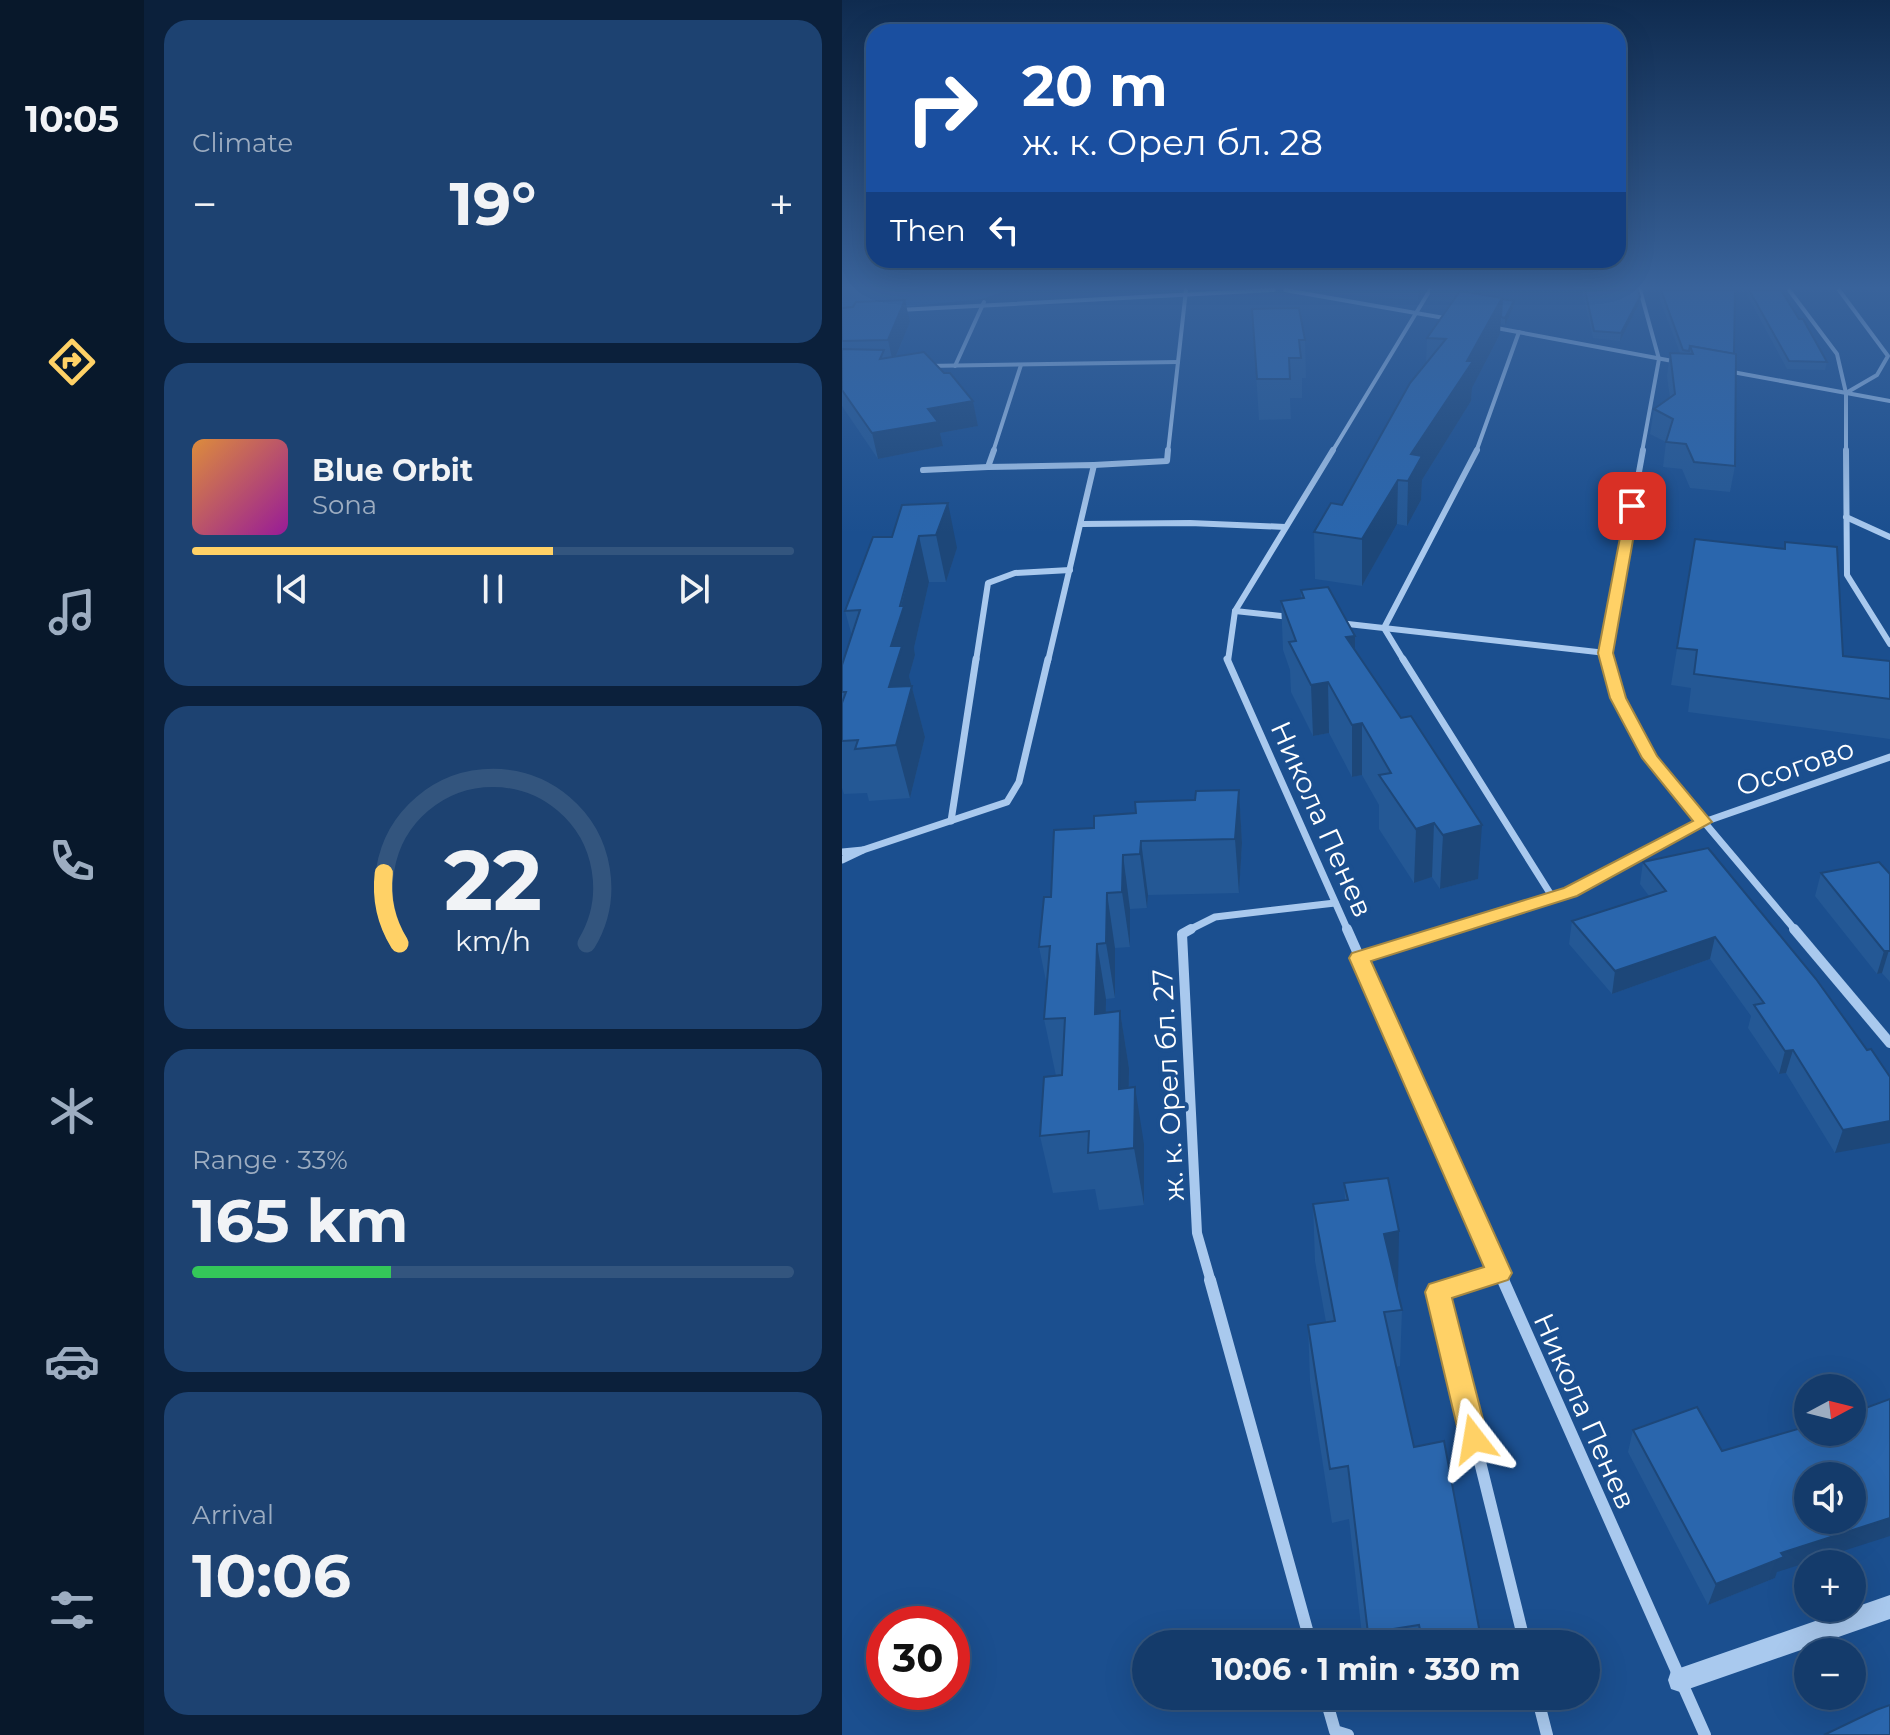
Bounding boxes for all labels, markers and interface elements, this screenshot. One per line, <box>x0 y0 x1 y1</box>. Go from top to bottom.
text: 20 m <box>1022 52 1168 120</box>
icon: right <box>890 56 994 160</box>
text: 10:05 <box>25 97 119 141</box>
text: ж. к. Орел бл. 28 <box>1022 120 1323 164</box>
text: Climate <box>192 127 293 159</box>
text: 19° <box>450 167 536 240</box>
text: − <box>192 177 217 231</box>
text: + <box>769 177 794 231</box>
icon: left <box>982 208 1026 252</box>
text: Then <box>890 212 966 249</box>
icon: directions <box>44 334 100 390</box>
text: Blue Orbit <box>312 452 473 489</box>
pin <box>1598 472 1666 540</box>
icon: arrive <box>1610 484 1654 528</box>
text: Sona <box>312 489 377 521</box>
icon: previous <box>270 567 314 611</box>
icon: pause <box>471 567 515 611</box>
icon: next <box>672 567 716 611</box>
icon: music <box>44 584 100 640</box>
street label: Никола Пенев <box>1264 716 1380 922</box>
street label: Осогово <box>1732 731 1858 803</box>
text: 22 <box>444 828 542 930</box>
icon: phone <box>44 833 100 889</box>
text: km/h <box>455 923 531 958</box>
street label: ж. к. Орел бл. 27 <box>1145 968 1191 1202</box>
icon: climate <box>44 1083 100 1139</box>
text: Range · 33% <box>192 1144 348 1176</box>
text: 165 km <box>192 1184 408 1257</box>
street label: Никола Пенев <box>1527 1308 1643 1514</box>
icon: car <box>44 1333 100 1389</box>
north arrow <box>1794 1374 1866 1446</box>
map controls <box>1794 1374 1866 1710</box>
position arrow <box>1432 1397 1516 1481</box>
button: sound <box>1794 1462 1866 1534</box>
text: Arrival <box>192 1499 274 1531</box>
text: 10:06 <box>192 1539 351 1612</box>
button: + <box>1794 1550 1866 1622</box>
icon: filters <box>44 1582 100 1638</box>
speed limit sign: 30 <box>866 1606 970 1710</box>
button: − <box>1794 1638 1866 1710</box>
text: 10:06 · 1 min · 330 m <box>1212 1651 1520 1688</box>

